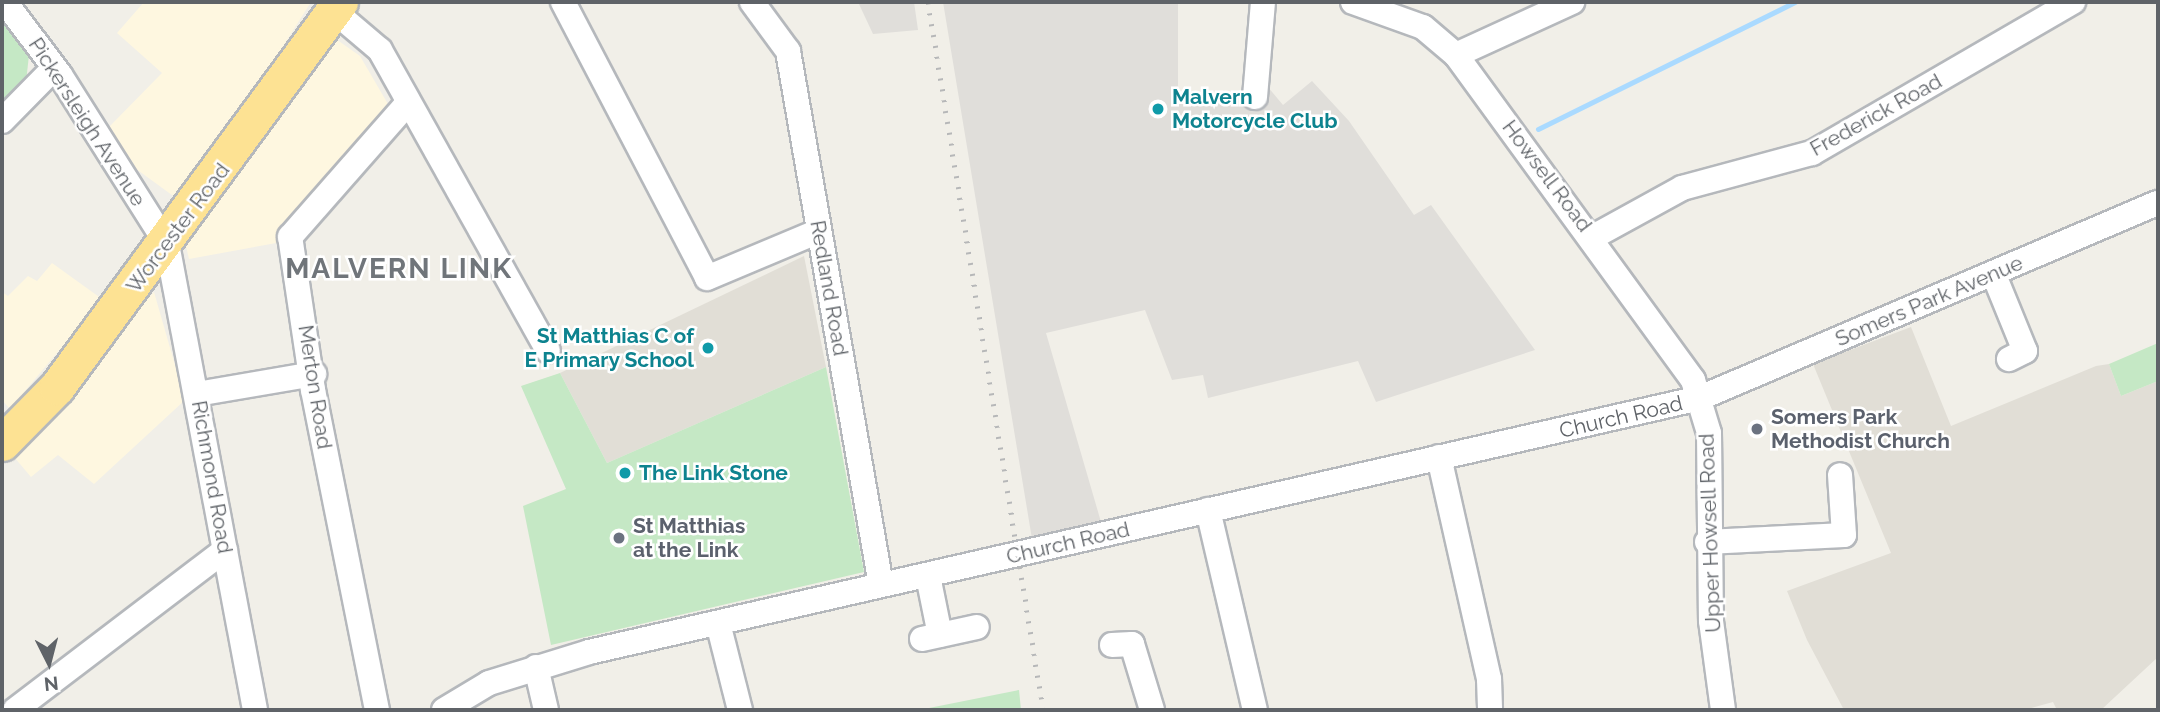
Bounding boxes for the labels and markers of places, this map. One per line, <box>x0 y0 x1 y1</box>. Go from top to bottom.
place label: Malvern Motorcycle Club <box>1172 84 1337 134</box>
marker: Malvern Motorcycle Club <box>1150 101 1166 117</box>
place label: St Matthias C of E Primary School <box>524 323 694 373</box>
marker: St Matthias C of E Primary School <box>700 340 716 356</box>
place label: Somers Park Methodist Church <box>1771 404 1950 454</box>
marker: Somers Park Methodist Church <box>1749 421 1765 437</box>
place label: The Link Stone <box>639 460 788 486</box>
marker: The Link Stone <box>617 465 633 481</box>
place label: St Matthias at the Link <box>633 513 745 563</box>
marker: St Matthias at the Link <box>611 530 627 546</box>

